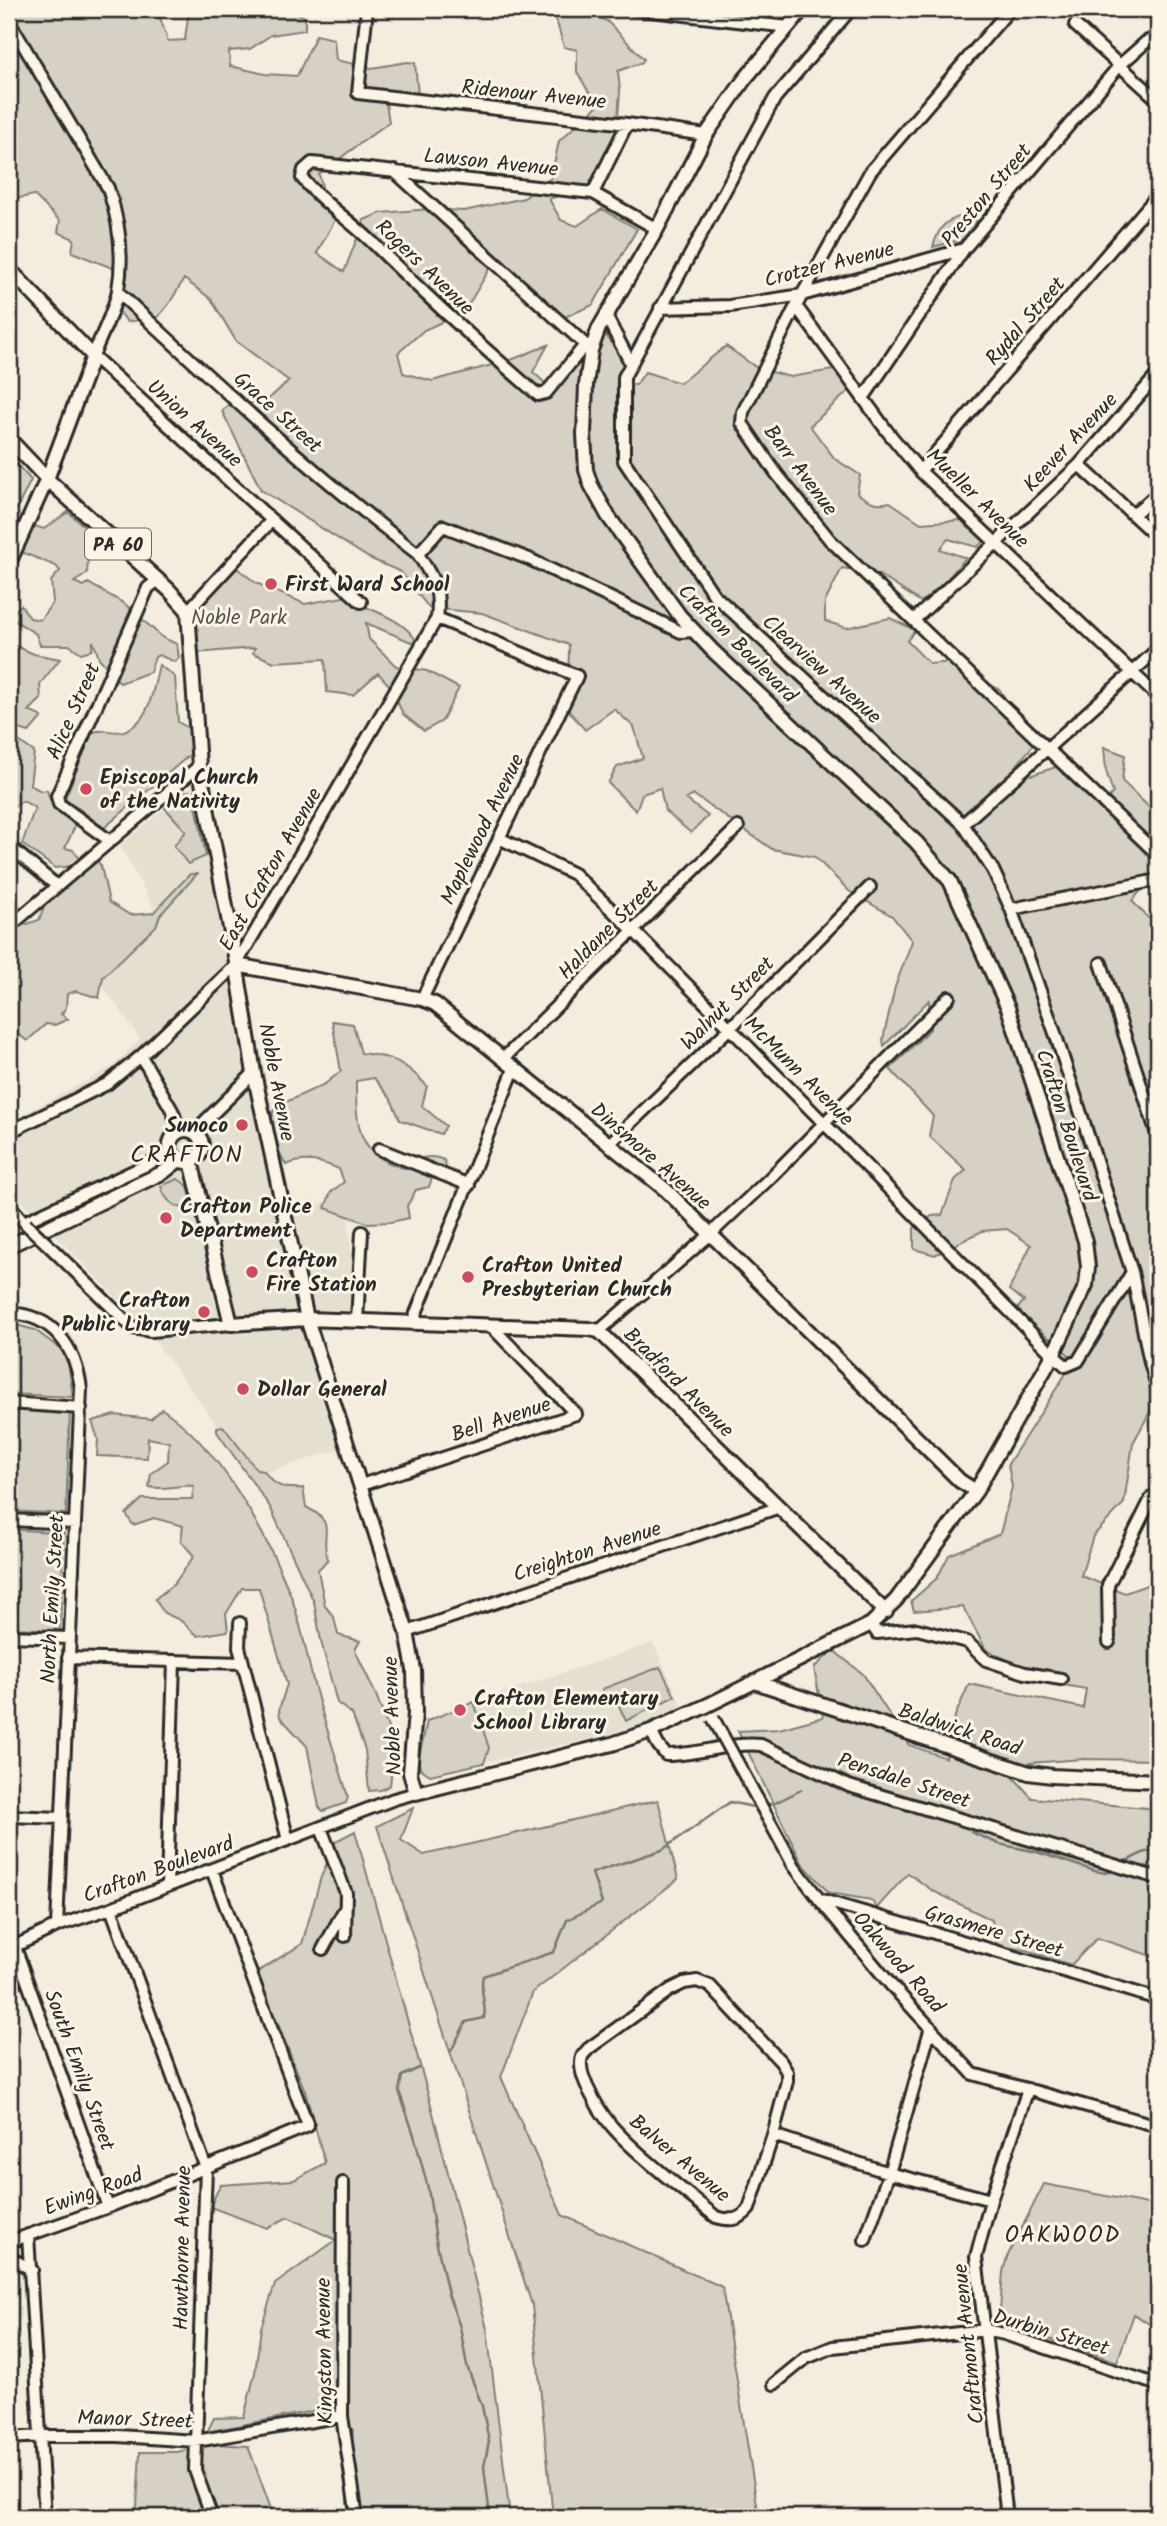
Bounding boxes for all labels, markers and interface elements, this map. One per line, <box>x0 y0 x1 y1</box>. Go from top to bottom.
street label: Ridenour Avenue <box>460 71 608 120</box>
street label: Preston Street <box>934 136 1041 255</box>
street label: Lawson Avenue <box>422 140 560 187</box>
street label: Rogers Avenue <box>367 212 482 325</box>
street label: Crotzer Avenue <box>761 233 898 298</box>
street label: Rydal Street <box>978 269 1075 374</box>
street label: Grace Street <box>225 364 330 463</box>
street label: Union Avenue <box>138 372 250 477</box>
street label: Keever Avenue <box>1016 385 1127 501</box>
street label: Barr Avenue <box>754 418 846 524</box>
street label: Mueller Avenue <box>918 441 1037 558</box>
road number: PA 60 <box>85 528 151 559</box>
place label: First Ward School <box>285 569 450 602</box>
marker: First Ward School <box>263 576 279 592</box>
street label: Crafton Boulevard <box>669 576 805 712</box>
park label: Noble Park <box>191 602 287 635</box>
street label: Clearview Avenue <box>754 607 889 733</box>
street label: Alice Street <box>38 657 111 766</box>
street label: Maplewood Avenue <box>432 748 535 911</box>
place label: Episcopal Church of the Nativity <box>100 762 259 819</box>
marker: Episcopal Church of the Nativity <box>78 781 94 797</box>
street label: East Crafton Avenue <box>211 781 332 958</box>
street label: Haldane Street <box>551 871 668 988</box>
street label: Walnut Street <box>673 948 784 1059</box>
street label: McMunn Avenue <box>735 1009 861 1135</box>
street label: Noble Avenue <box>248 1020 303 1145</box>
street label: Crafton Boulevard <box>1025 1045 1106 1206</box>
street label: Dinsmore Avenue <box>582 1095 718 1220</box>
place label: Sunoco <box>165 1110 228 1143</box>
marker: Sunoco <box>234 1117 250 1133</box>
district label: CRAFTON <box>130 1136 244 1175</box>
place label: Crafton Police Department <box>180 1191 312 1248</box>
marker: Crafton Police Department <box>158 1210 174 1226</box>
place label: Crafton Fire Station <box>266 1245 377 1302</box>
place label: Crafton United Presbyterian Church <box>482 1250 672 1307</box>
marker: Crafton Fire Station <box>244 1264 260 1280</box>
marker: Crafton United Presbyterian Church <box>460 1269 476 1285</box>
place label: Crafton Public Library <box>61 1285 190 1342</box>
marker: Crafton Public Library <box>196 1304 212 1320</box>
street label: Bradford Avenue <box>615 1320 742 1447</box>
place label: Dollar General <box>257 1374 387 1407</box>
marker: Dollar General <box>235 1381 251 1397</box>
street label: Bell Avenue <box>447 1389 556 1452</box>
street label: North Emily Street <box>33 1513 74 1684</box>
street label: Creighton Avenue <box>509 1513 666 1592</box>
street label: Noble Avenue <box>375 1655 412 1776</box>
place label: Crafton Elementary School Library <box>474 1683 658 1740</box>
street label: Baldwick Road <box>894 1695 1026 1766</box>
marker: Crafton Elementary School Library <box>452 1702 468 1718</box>
street label: Pensdale Street <box>833 1744 975 1819</box>
street label: Crafton Boulevard <box>79 1828 239 1913</box>
street label: Grasmere Street <box>920 1897 1068 1968</box>
street label: Oakwood Road <box>844 1904 952 2022</box>
street label: South Emily Street <box>34 1985 123 2156</box>
street label: Balver Avenue <box>621 2107 738 2212</box>
street label: Ewing Road <box>39 2159 148 2226</box>
street label: Hawthorne Avenue <box>166 2165 201 2331</box>
district label: OAKWOOD <box>1005 2218 1121 2254</box>
street label: Craftmont Avenue <box>945 2261 994 2426</box>
street label: Kingston Avenue <box>308 2277 343 2425</box>
street label: Durbin Street <box>989 2301 1113 2366</box>
street label: Manor Street <box>77 2402 194 2439</box>

